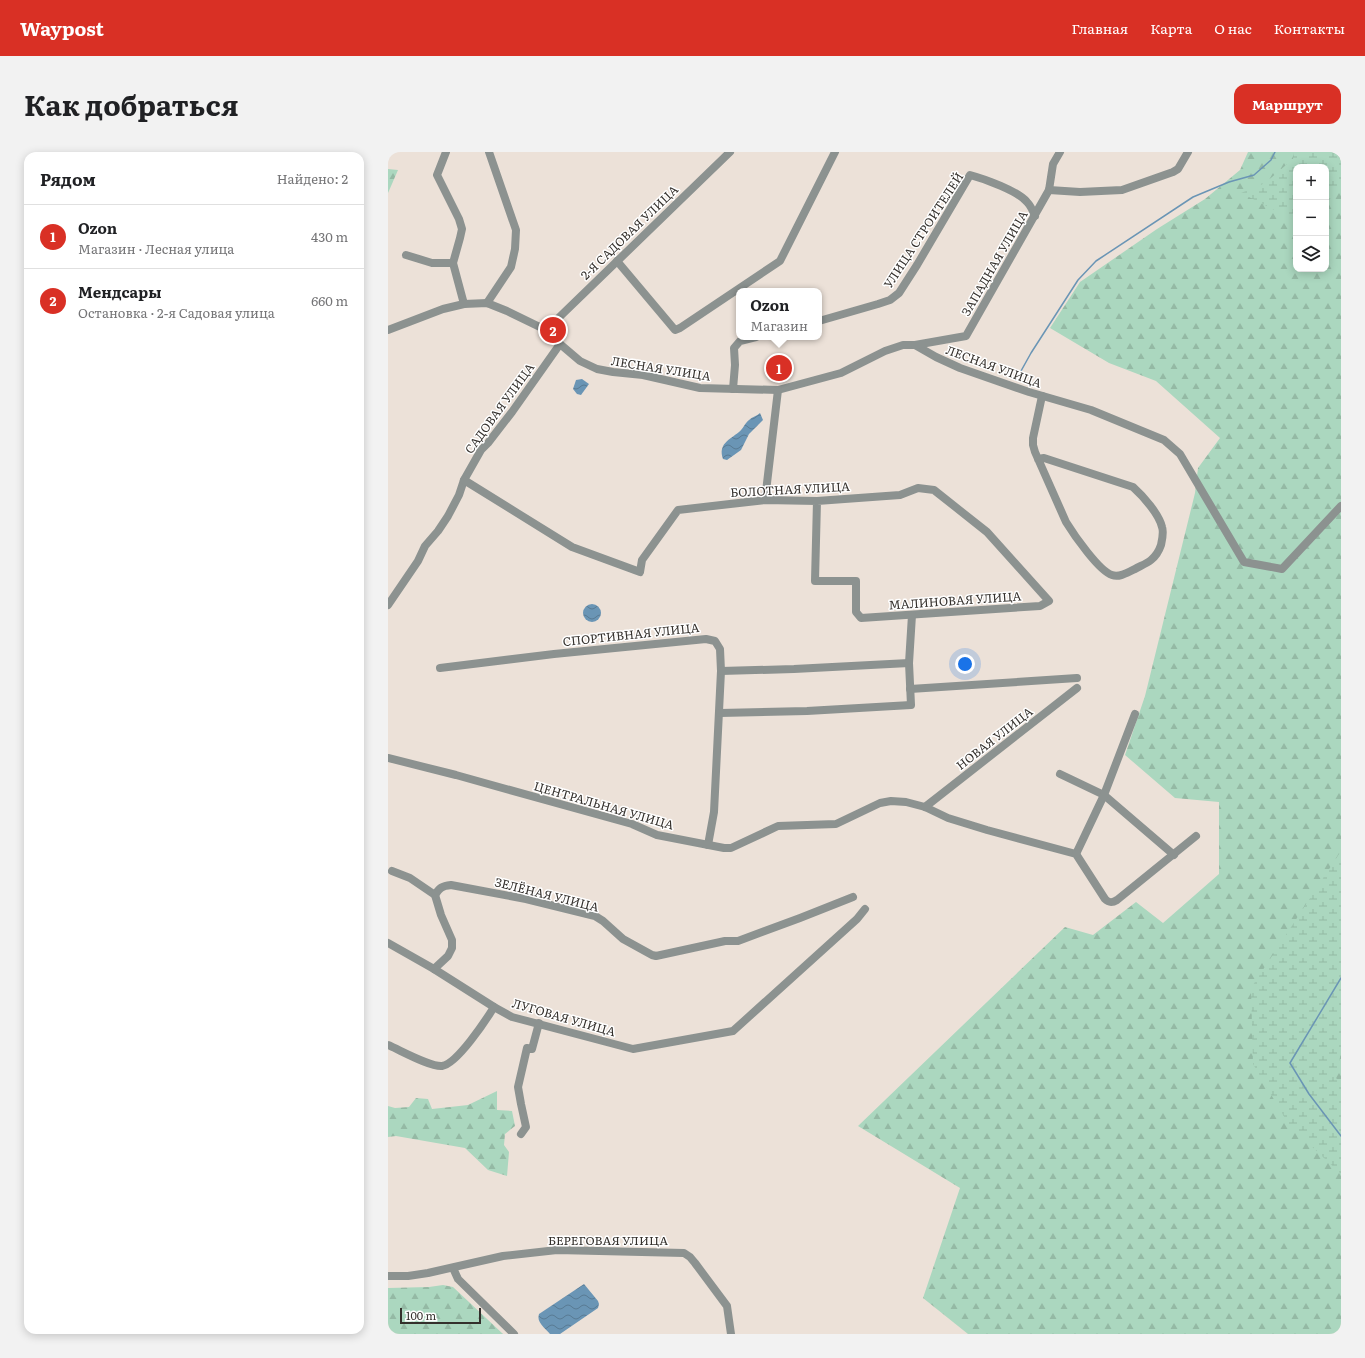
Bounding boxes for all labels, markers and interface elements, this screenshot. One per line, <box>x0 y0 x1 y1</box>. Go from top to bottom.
text: Waypost <box>20 14 104 42</box>
text: Главная <box>1072 18 1128 38</box>
text: Карта <box>1150 18 1192 38</box>
text: О нас <box>1214 18 1252 38</box>
text: Контакты <box>1274 18 1345 38</box>
text: Как добраться <box>24 83 239 125</box>
button: Маршрут <box>1234 84 1341 124</box>
map controls <box>1293 164 1329 272</box>
button: + <box>1293 164 1329 200</box>
text: Рядом <box>40 166 96 191</box>
text: Найдено: 2 <box>277 169 348 188</box>
street label: УЛИЦА СТРОИТЕЛЕЙ <box>879 169 967 291</box>
street label: 2-Я САДОВАЯ УЛИЦА <box>576 180 682 283</box>
button: − <box>1293 200 1329 236</box>
street label: ЗАПАДНАЯ УЛИЦА <box>956 207 1032 319</box>
text: Ozon <box>78 216 117 239</box>
text: 1 <box>50 227 56 246</box>
text: 430 m <box>311 227 348 246</box>
button: layers <box>1293 236 1329 272</box>
text: Магазин · Лесная улица <box>78 239 234 258</box>
text: Мендсары <box>78 280 161 303</box>
popup <box>736 288 822 340</box>
text: 2 <box>50 291 56 310</box>
text: 660 m <box>311 291 348 310</box>
text: Ozon <box>750 293 789 316</box>
text: Остановка · 2-я Садовая улица <box>78 303 275 322</box>
pin: 2 <box>540 315 566 345</box>
text: Магазин <box>750 316 808 335</box>
street label: ЛЕСНАЯ УЛИЦА <box>944 340 1045 392</box>
street label: ЛЕСНАЯ УЛИЦА <box>610 351 712 385</box>
pin: 1 <box>766 353 792 383</box>
street label: САДОВАЯ УЛИЦА <box>460 359 538 457</box>
street label: БОЛОТНАЯ УЛИЦА <box>730 477 850 501</box>
street label: МАЛИНОВАЯ УЛИЦА <box>888 586 1022 614</box>
street label: СПОРТИВНАЯ УЛИЦА <box>562 618 700 650</box>
your location <box>955 654 975 674</box>
street label: НОВАЯ УЛИЦА <box>952 702 1036 774</box>
street label: ЦЕНТРАЛЬНАЯ УЛИЦА <box>532 776 676 834</box>
street label: ЗЕЛЁНАЯ УЛИЦА <box>493 872 601 916</box>
street label: ЛУГОВАЯ УЛИЦА <box>510 994 618 1040</box>
street label: БЕРЕГОВАЯ УЛИЦА <box>548 1231 668 1249</box>
scale bar <box>400 1306 481 1325</box>
text: 100 m <box>406 1307 436 1323</box>

